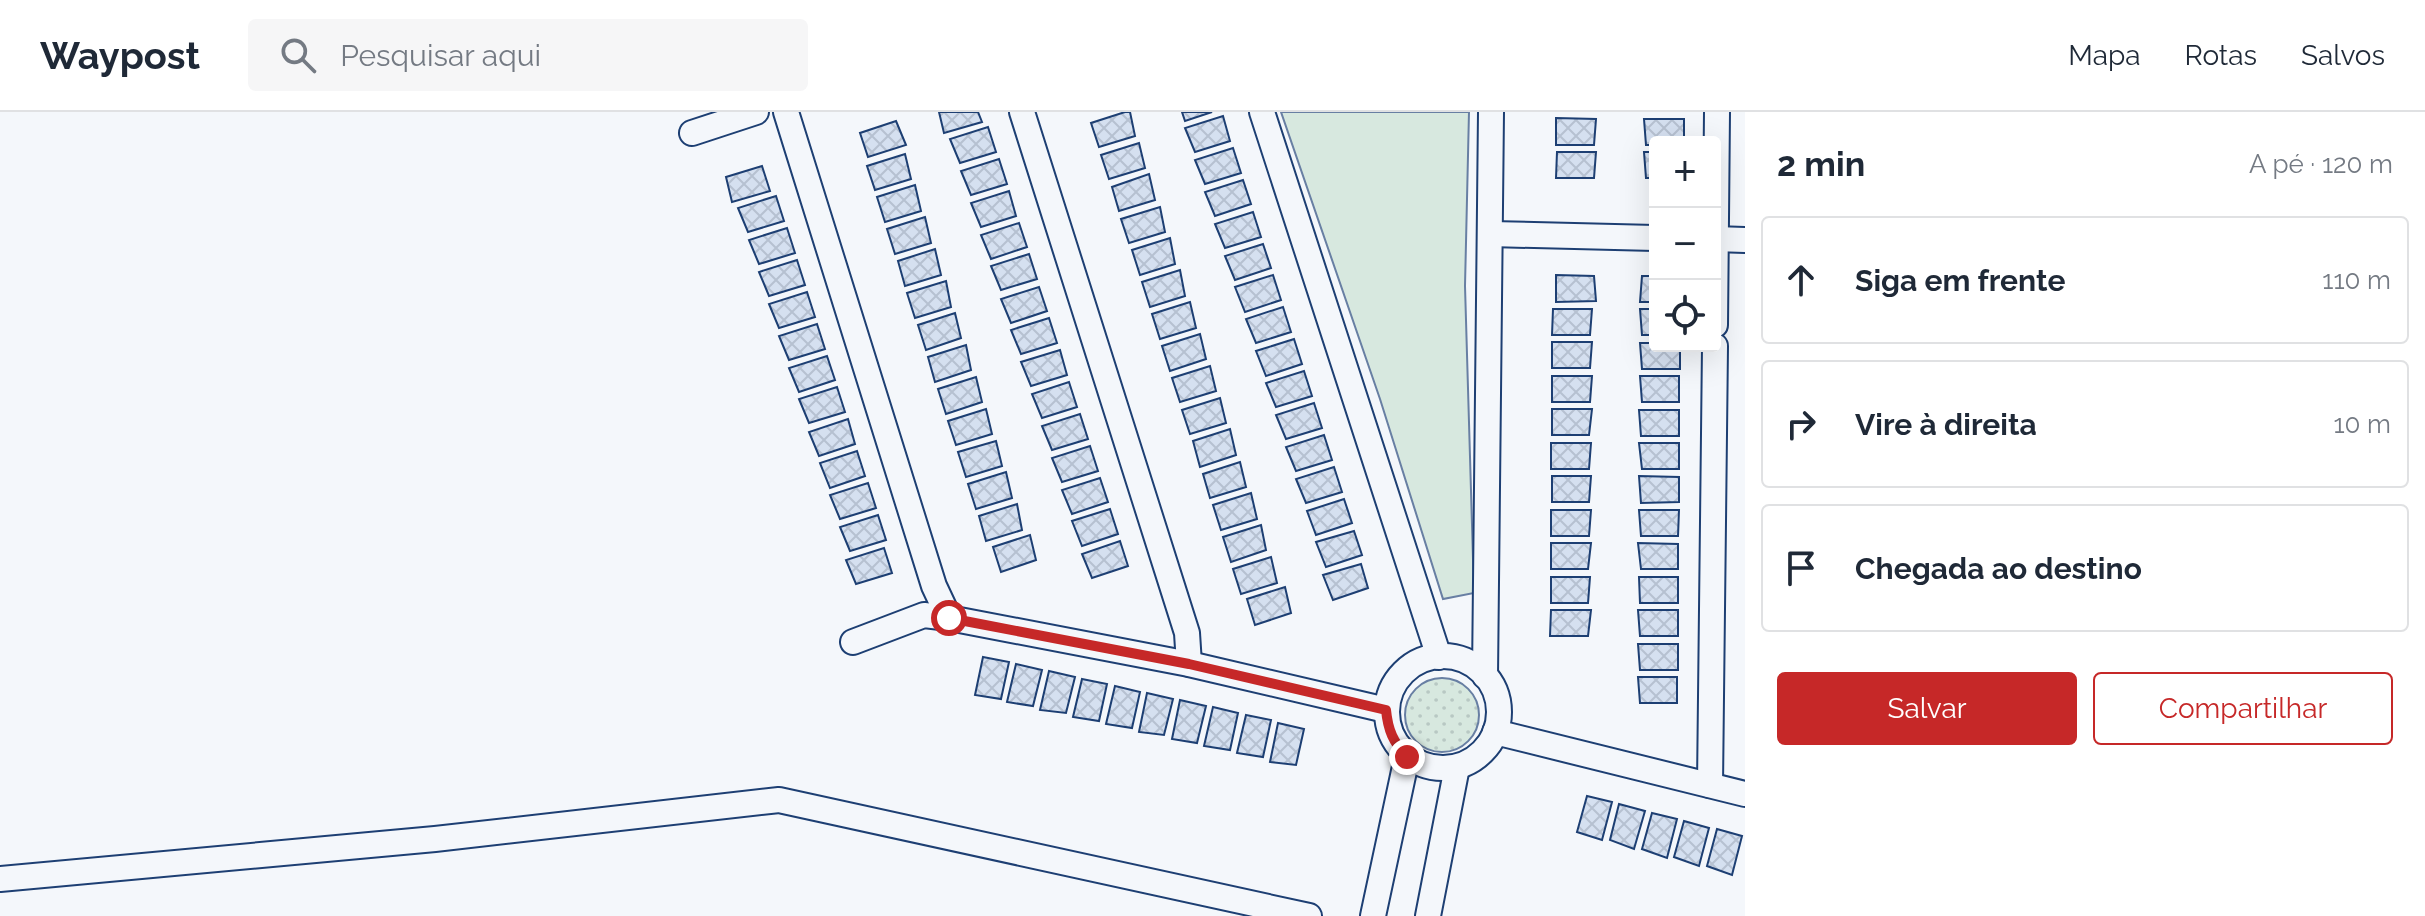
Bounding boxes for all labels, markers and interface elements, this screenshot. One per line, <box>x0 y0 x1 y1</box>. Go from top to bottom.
search box <box>248 19 808 91</box>
text: Waypost <box>40 33 200 78</box>
icon: search <box>276 33 320 77</box>
text: Pesquisar aqui <box>340 38 541 73</box>
text: Mapa <box>2068 39 2141 72</box>
text: Rotas <box>2185 39 2257 72</box>
text: Salvos <box>2301 39 2385 72</box>
map controls <box>1649 136 1721 352</box>
button: + <box>1649 136 1721 208</box>
text: 2 min <box>1777 144 1865 184</box>
text: A pé · 120 m <box>2249 149 2393 179</box>
button: − <box>1649 208 1721 280</box>
icon: ahead <box>1779 258 1823 302</box>
text: Siga em frente <box>1855 263 2065 298</box>
text: 110 m <box>2322 265 2391 295</box>
button: locate <box>1649 280 1721 352</box>
icon: right <box>1779 402 1823 446</box>
text: Vire à direita <box>1855 407 2037 442</box>
text: 10 m <box>2333 409 2391 439</box>
icon: arrive <box>1779 546 1823 590</box>
text: Chegada ao destino <box>1855 551 2142 586</box>
route start <box>931 600 967 636</box>
button: Salvar <box>1777 672 2077 745</box>
button: Compartilhar <box>2093 672 2393 745</box>
route end <box>1389 739 1425 775</box>

